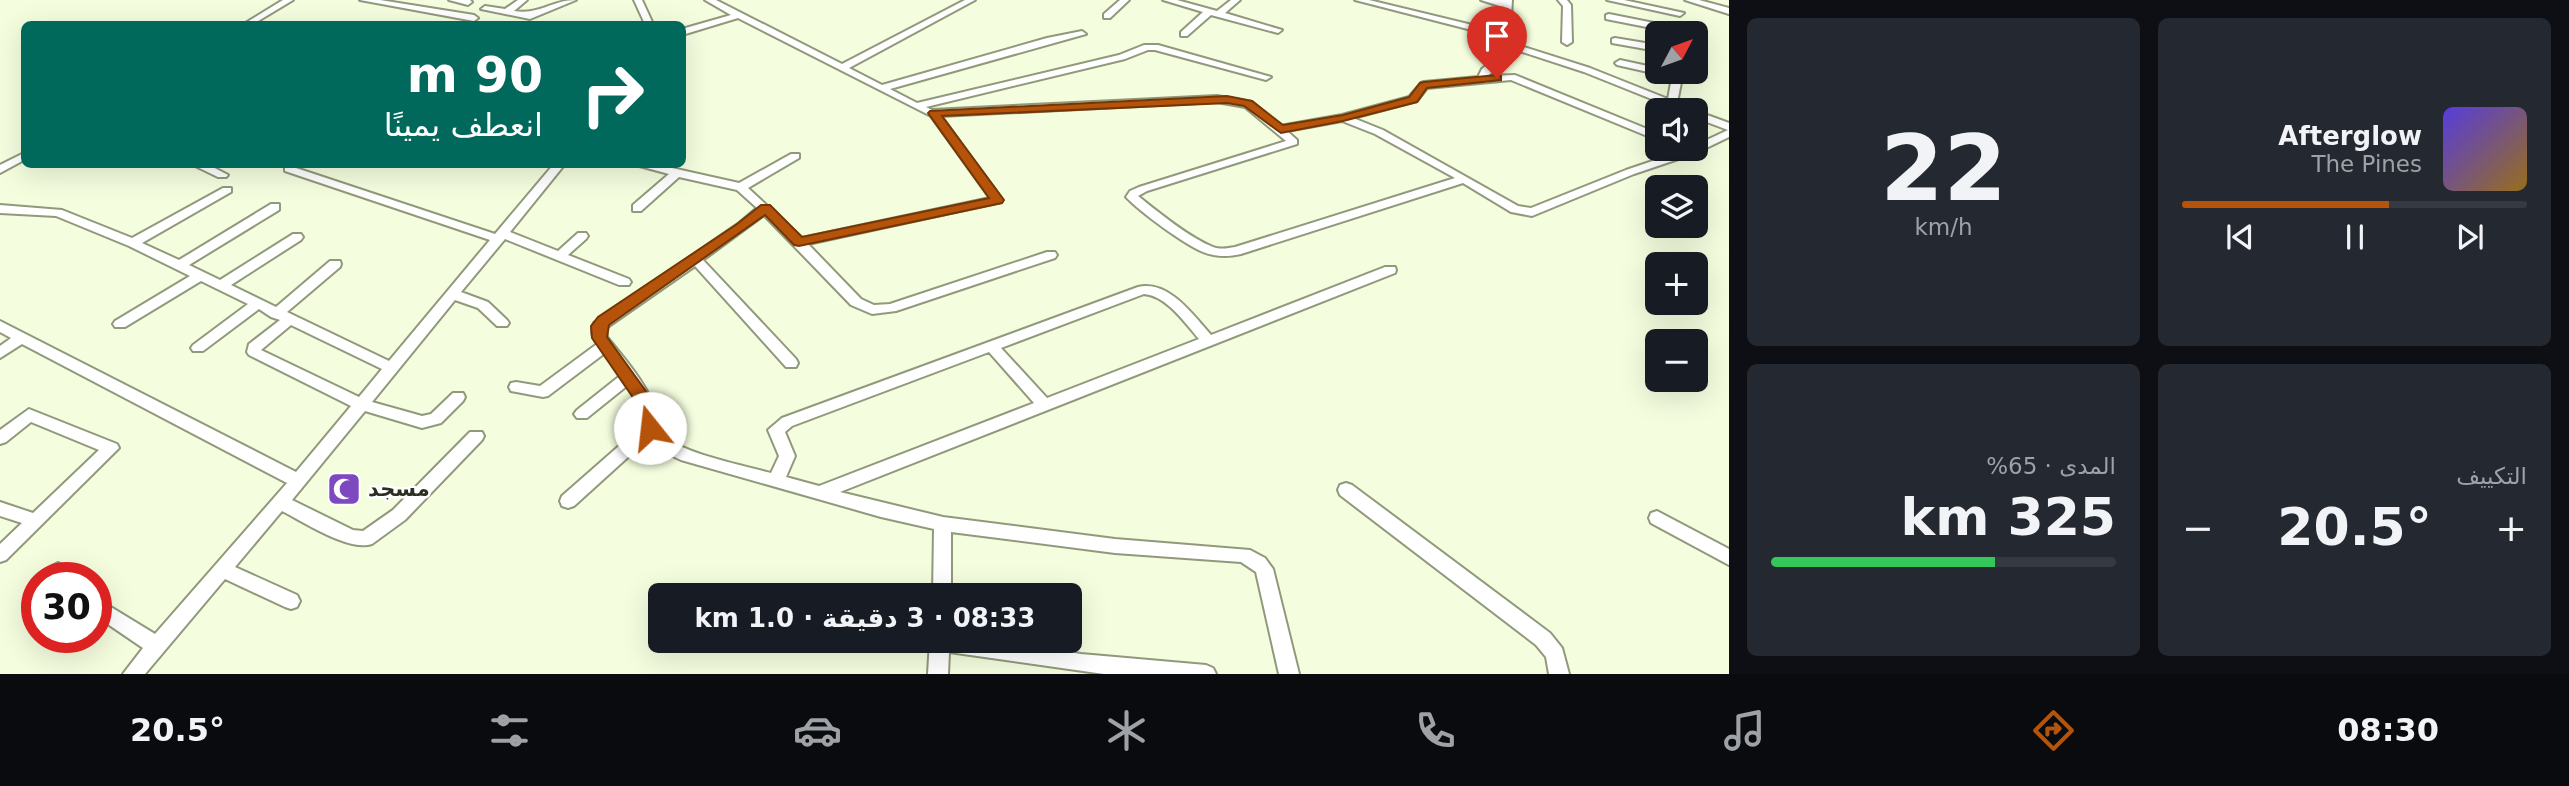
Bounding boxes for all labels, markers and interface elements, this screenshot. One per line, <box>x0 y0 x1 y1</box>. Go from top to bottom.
pin <box>1467 6 1527 78</box>
icon: arrive <box>1478 17 1516 55</box>
north arrow <box>1645 21 1708 84</box>
map controls <box>1645 21 1708 392</box>
text: 90 m <box>407 47 543 104</box>
icon: right <box>567 49 658 140</box>
button: sound <box>1645 98 1708 161</box>
text: انعطف يمينًا <box>384 106 543 144</box>
text: 22 <box>1880 116 2007 221</box>
text: Afterglow <box>2278 121 2422 151</box>
text: The Pines <box>2311 151 2422 177</box>
button: layers <box>1645 175 1708 238</box>
text: km/h <box>1914 214 1973 240</box>
icon: previous <box>2221 218 2259 256</box>
icon: pause <box>2336 218 2374 256</box>
icon: next <box>2451 218 2489 256</box>
button: + <box>1645 252 1708 315</box>
button: − <box>1645 329 1708 392</box>
position arrow <box>613 391 687 465</box>
text: المدى · 65% <box>1986 453 2116 479</box>
text: التكييف <box>2456 463 2527 489</box>
mosque icon: مسجد <box>325 470 363 508</box>
place label: مسجد <box>368 477 430 501</box>
text: 325 km <box>1901 487 2116 547</box>
text: 20.5° <box>2277 497 2432 557</box>
text: − <box>2182 506 2214 550</box>
text: + <box>2495 506 2527 550</box>
speed limit sign: 30 <box>21 562 112 653</box>
text: 08:33 · 3 دقيقة · 1.0 km <box>695 603 1035 633</box>
icon: filters <box>485 706 534 755</box>
icon: car <box>793 706 842 755</box>
icon: climate <box>1102 706 1151 755</box>
icon: phone <box>1411 706 1460 755</box>
icon: music <box>1720 706 1769 755</box>
icon: directions <box>2029 706 2078 755</box>
text: 20.5° <box>130 711 225 749</box>
text: 08:30 <box>2337 711 2439 749</box>

